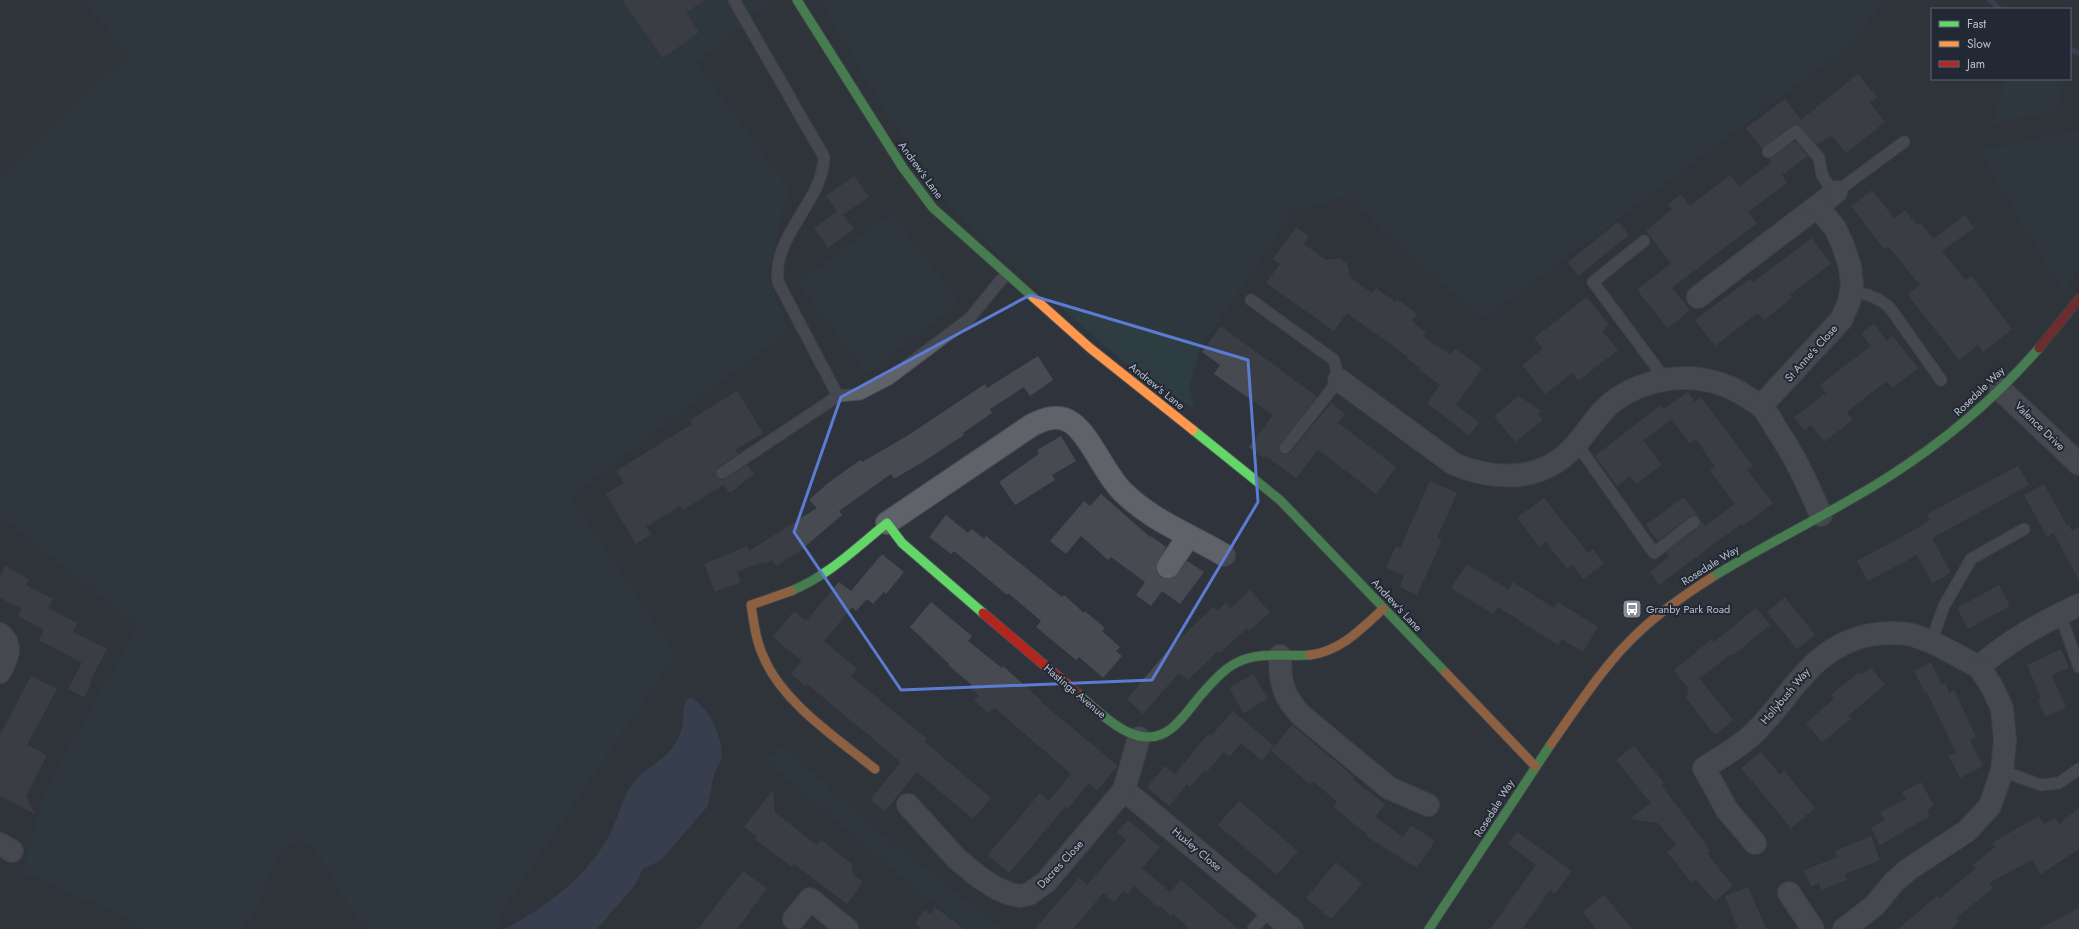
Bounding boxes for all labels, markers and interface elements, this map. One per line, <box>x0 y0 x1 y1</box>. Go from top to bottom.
legend <box>1931 8 2071 80</box>
text: Fast <box>1967 15 1986 33</box>
text: Slow <box>1967 35 1992 53</box>
text: Jam <box>1965 55 1985 73</box>
street label: Andrew's Lane <box>895 138 947 202</box>
street label: St Anne's Close <box>1781 321 1841 385</box>
street label: Andrew's Lane <box>1126 359 1188 414</box>
street label: Rosedale Way <box>1950 362 2008 419</box>
street label: Valence Drive <box>2011 398 2069 454</box>
street label: Rosedale Way <box>1678 541 1742 589</box>
street label: Andrew's Lane <box>1368 575 1426 635</box>
bus stop icon: Granby Park Road <box>1621 598 1643 620</box>
place label: Granby Park Road <box>1646 601 1730 617</box>
street label: Hastings Avenue <box>1040 660 1110 722</box>
street label: Hollybush Way <box>1757 664 1813 728</box>
street label: Rosedale Way <box>1470 776 1518 840</box>
street label: Huxley Close <box>1169 823 1226 875</box>
street label: Dacres Close <box>1033 836 1087 892</box>

